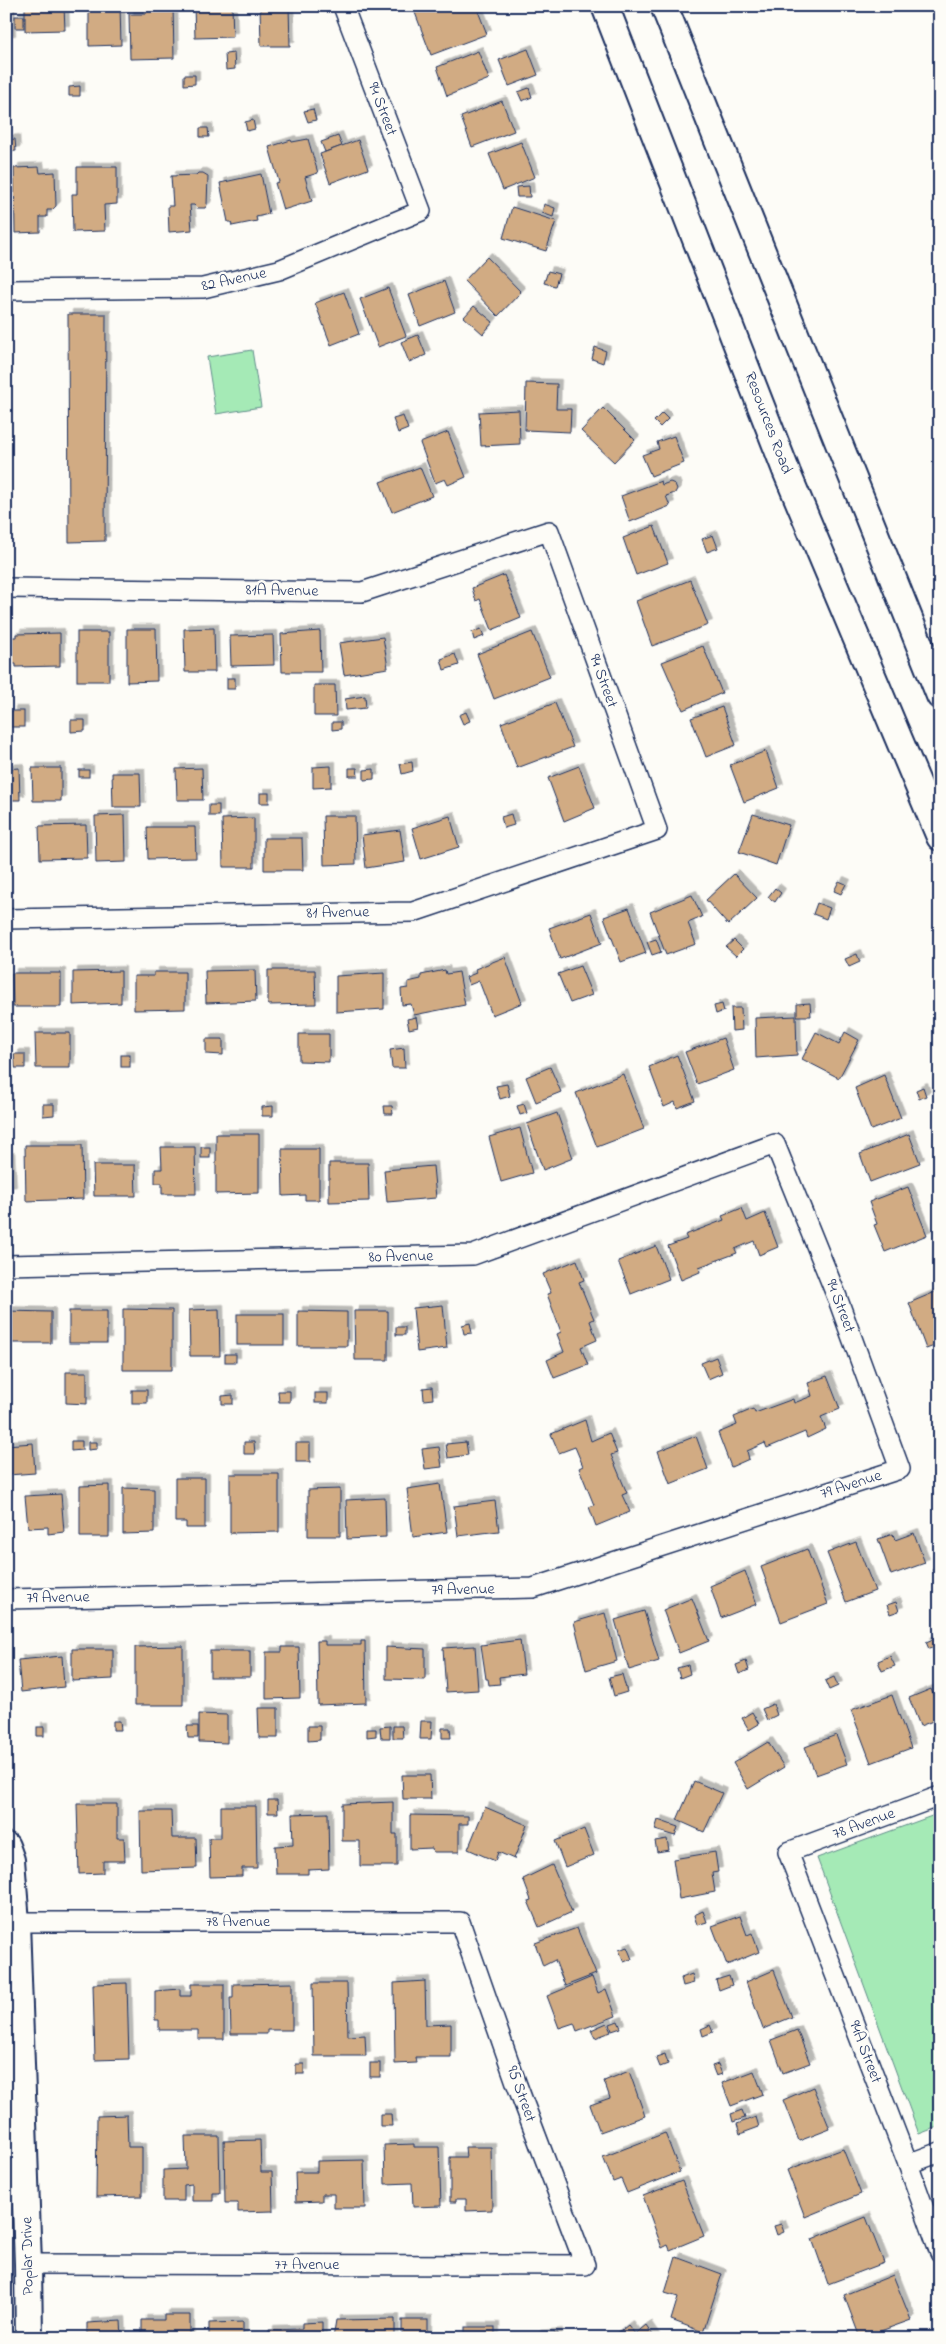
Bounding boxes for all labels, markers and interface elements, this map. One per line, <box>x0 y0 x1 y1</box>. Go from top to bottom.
street label: 94 Street <box>361 79 403 140</box>
street label: 82 Avenue <box>199 261 269 299</box>
street label: Resources Road <box>737 368 799 478</box>
street label: 81A Avenue <box>245 578 319 604</box>
street label: 94 Street <box>582 651 624 712</box>
street label: 81 Avenue <box>306 900 370 926</box>
street label: 80 Avenue <box>368 1244 434 1270</box>
street label: 94 Street <box>819 1276 861 1337</box>
street label: 79 Avenue <box>817 1464 886 1506</box>
street label: 79 Avenue <box>431 1577 496 1603</box>
street label: 79 Avenue <box>26 1585 91 1611</box>
street label: 78 Avenue <box>830 1801 899 1846</box>
street label: 78 Avenue <box>206 1910 271 1934</box>
street label: 94A Street <box>842 2017 888 2087</box>
street label: 95 Street <box>500 2063 542 2126</box>
street label: Poplar Drive <box>15 2216 41 2295</box>
street label: 77 Avenue <box>274 2253 340 2277</box>

